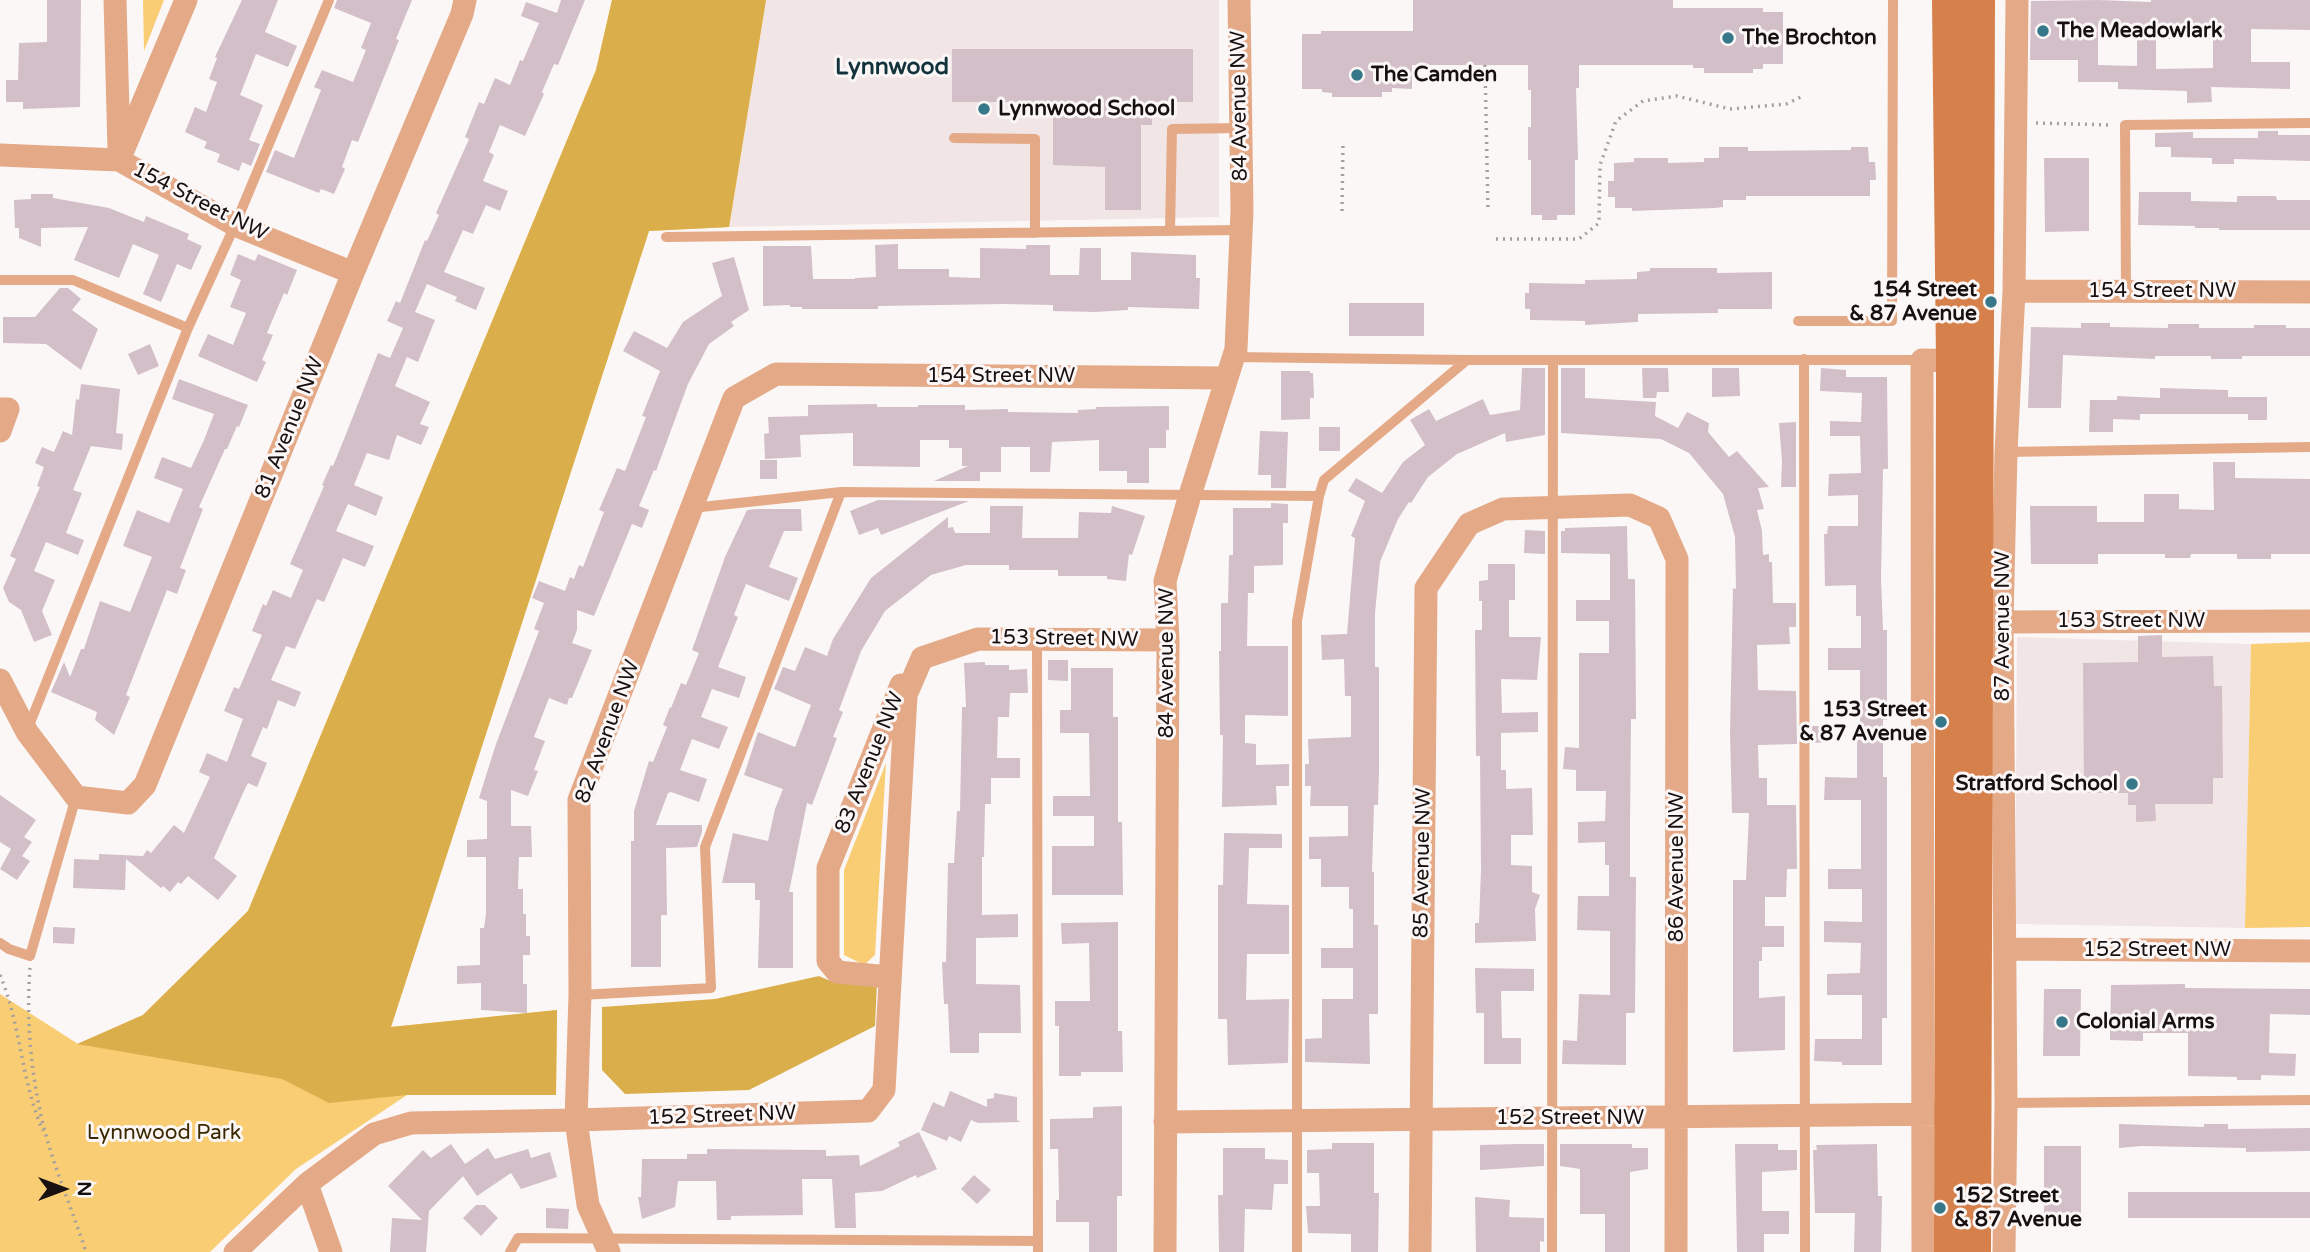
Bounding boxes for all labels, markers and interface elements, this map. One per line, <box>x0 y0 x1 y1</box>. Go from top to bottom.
place label: The Meadowlark <box>2057 18 2223 44</box>
marker: The Meadowlark <box>2035 23 2051 39</box>
place label: The Brochton <box>1742 25 1877 51</box>
marker: The Brochton <box>1720 30 1736 46</box>
street label: 84 Avenue NW <box>1226 31 1254 181</box>
district label: Lynnwood <box>835 54 949 82</box>
place label: The Camden <box>1371 62 1497 88</box>
marker: The Camden <box>1349 67 1365 83</box>
place label: Lynnwood School <box>998 96 1175 122</box>
marker: Lynnwood School <box>976 101 992 117</box>
street label: 154 Street NW <box>128 157 272 247</box>
place label: 154 Street & 87 Avenue <box>1849 277 1977 327</box>
street label: 154 Street NW <box>2088 278 2236 304</box>
marker: 154 Street & 87 Avenue <box>1983 294 1999 310</box>
street label: 81 Avenue NW <box>250 353 330 503</box>
street label: 154 Street NW <box>927 363 1075 389</box>
street label: 87 Avenue NW <box>1990 551 2016 701</box>
street label: 84 Avenue NW <box>1154 588 1180 738</box>
street label: 153 Street NW <box>2057 608 2205 634</box>
street label: 153 Street NW <box>989 625 1139 653</box>
street label: 82 Avenue NW <box>570 657 646 807</box>
street label: 83 Avenue NW <box>830 688 910 838</box>
place label: 153 Street & 87 Avenue <box>1799 697 1927 747</box>
marker: 153 Street & 87 Avenue <box>1933 714 1949 730</box>
place label: Stratford School <box>1956 771 2118 797</box>
marker: Stratford School <box>2124 776 2140 792</box>
street label: 85 Avenue NW <box>1409 788 1437 938</box>
street label: 86 Avenue NW <box>1664 792 1690 942</box>
street label: 152 Street NW <box>2083 937 2231 963</box>
place label: Colonial Arms <box>2076 1009 2214 1035</box>
marker: Colonial Arms <box>2054 1014 2070 1030</box>
street label: 152 Street NW <box>647 1101 797 1131</box>
street label: 152 Street NW <box>1496 1105 1644 1131</box>
park label: Lynnwood Park <box>87 1120 241 1146</box>
north arrow <box>28 1154 98 1224</box>
text: N <box>73 1181 95 1197</box>
place label: 152 Street & 87 Avenue <box>1954 1183 2082 1233</box>
marker: 152 Street & 87 Avenue <box>1932 1200 1948 1216</box>

